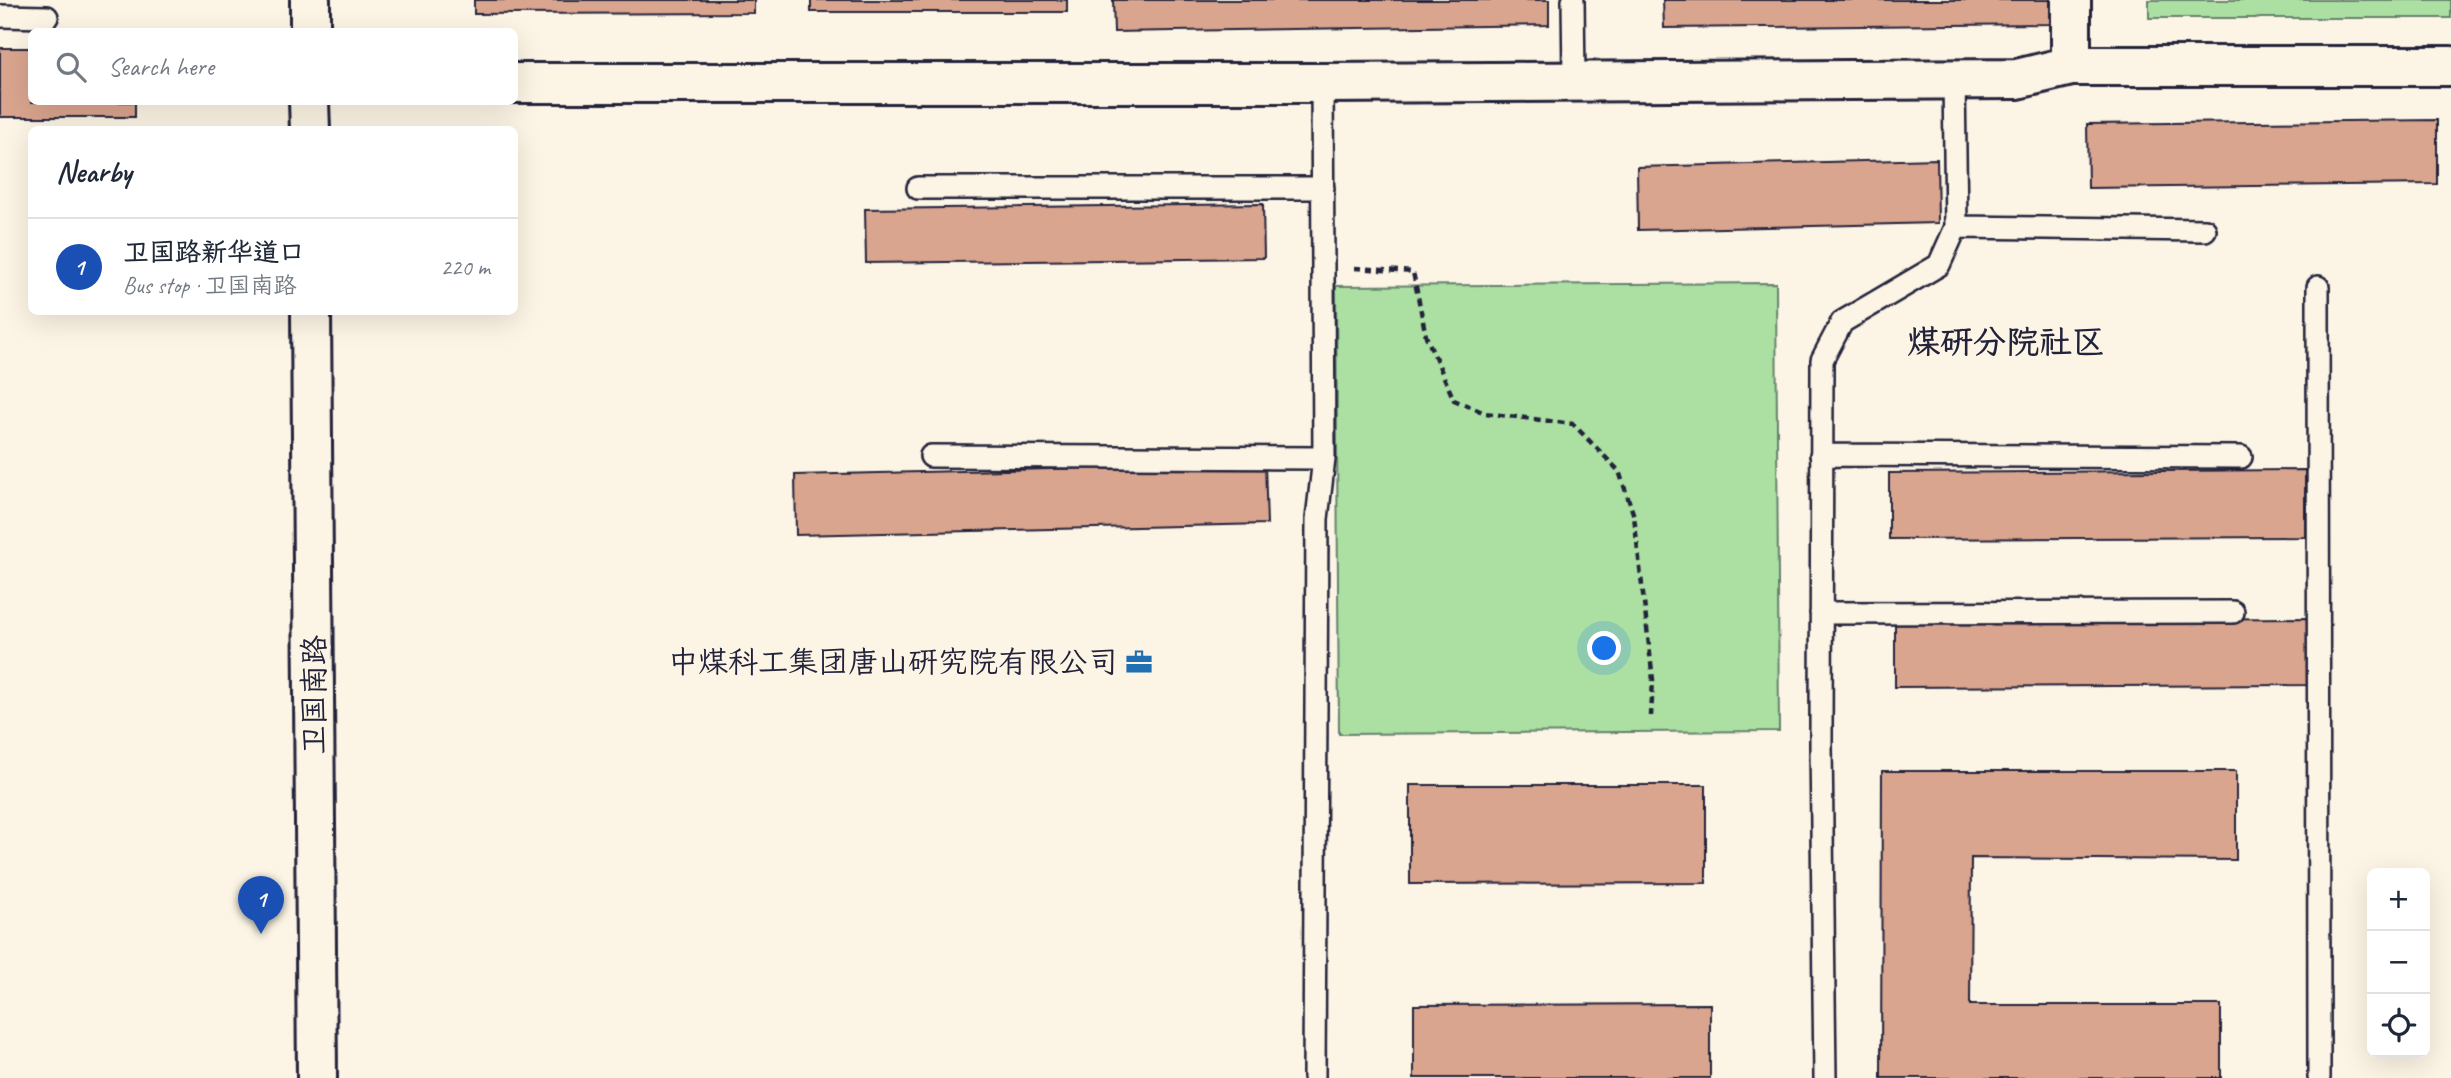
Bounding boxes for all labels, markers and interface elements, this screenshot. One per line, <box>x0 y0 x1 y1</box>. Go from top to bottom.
search box <box>28 28 518 105</box>
icon: search <box>52 48 90 86</box>
text: Search here <box>108 50 214 83</box>
text: Nearby <box>56 153 132 191</box>
text: 卫国路新华道口 <box>123 236 305 269</box>
text: 1 <box>74 253 84 282</box>
text: 220 m <box>441 253 490 282</box>
text: Bus stop · 卫国南路 <box>123 271 297 300</box>
district label: 煤研分院社区 <box>1907 321 2105 363</box>
your location <box>1587 631 1621 665</box>
street label: 卫国南路 <box>295 635 333 755</box>
place label: 中煤科工集团唐山研究院有限公司 <box>668 643 1118 681</box>
office icon: 中煤科工集团唐山研究院有限公司 <box>1124 647 1154 677</box>
map controls <box>2367 868 2430 1057</box>
button: + <box>2367 868 2430 931</box>
pin: 1 <box>238 876 284 934</box>
button: − <box>2367 931 2430 994</box>
button: locate <box>2367 994 2430 1057</box>

